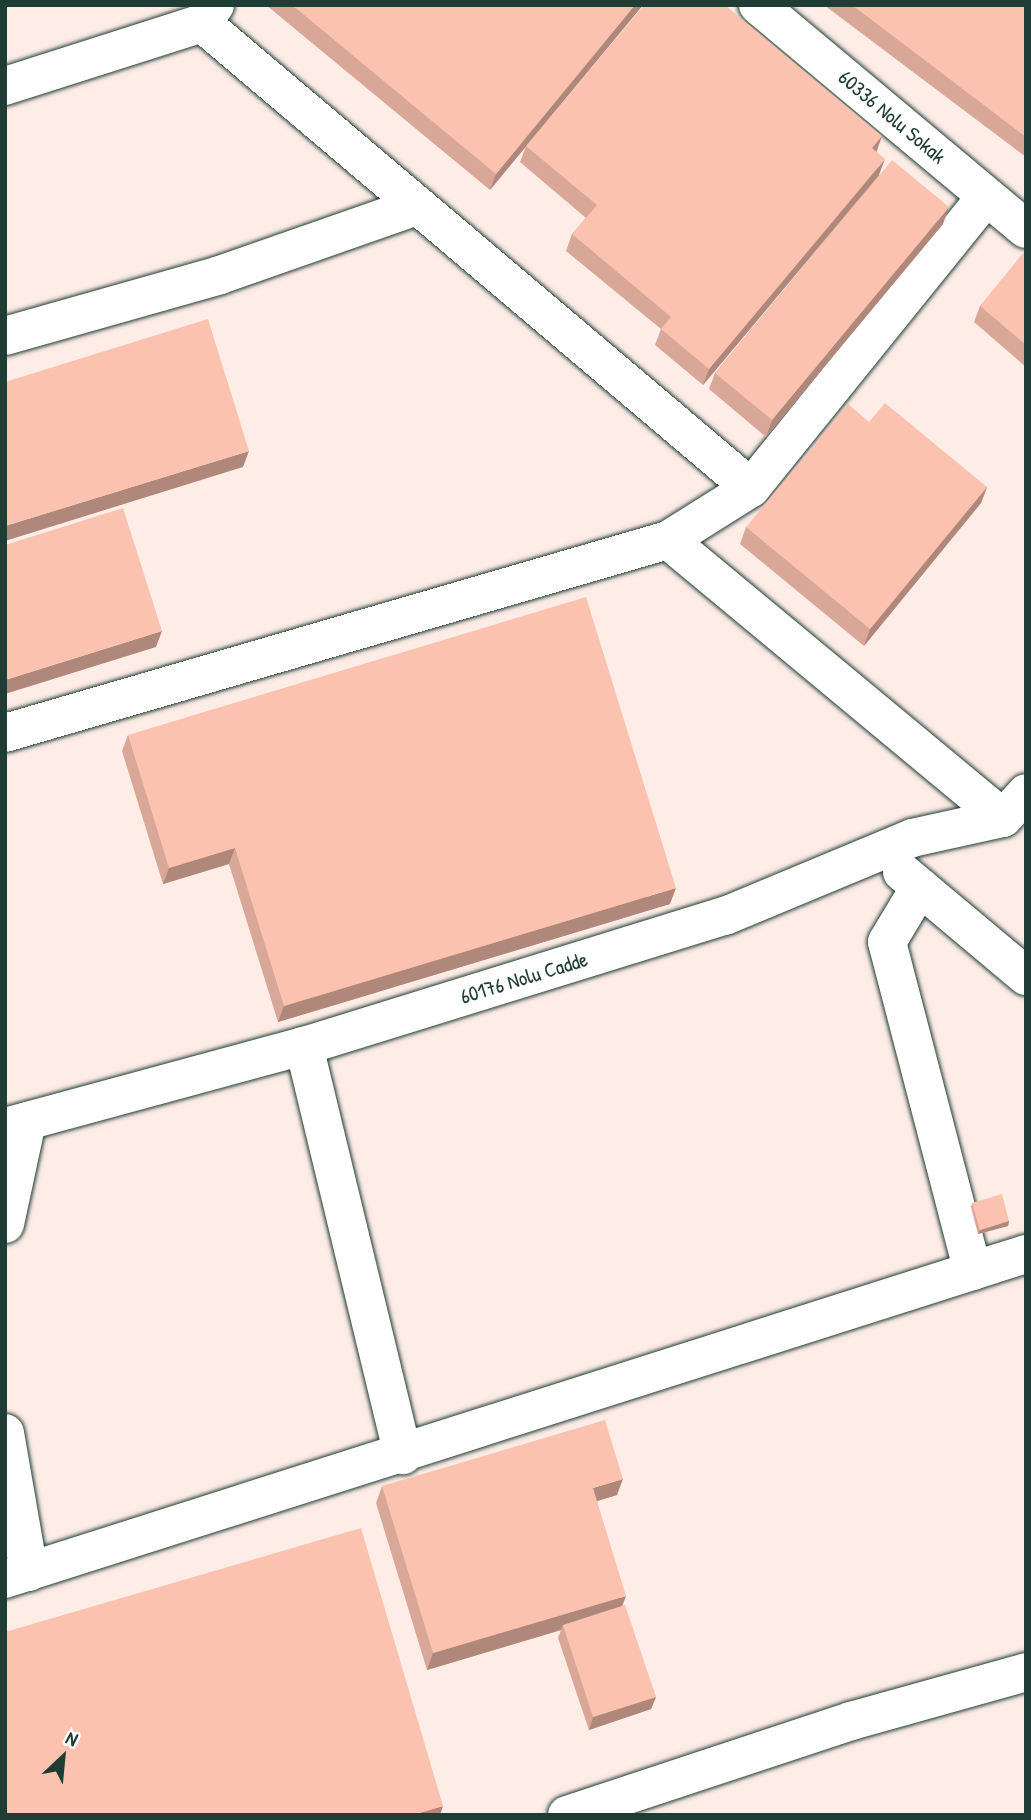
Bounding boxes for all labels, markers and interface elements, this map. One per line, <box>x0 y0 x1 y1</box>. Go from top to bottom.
street label: 60336 Nolu Sokak <box>833 65 951 169</box>
street label: 60176 Nolu Cadde <box>457 947 591 1009</box>
north arrow <box>28 1722 98 1792</box>
text: N <box>62 1724 82 1752</box>

